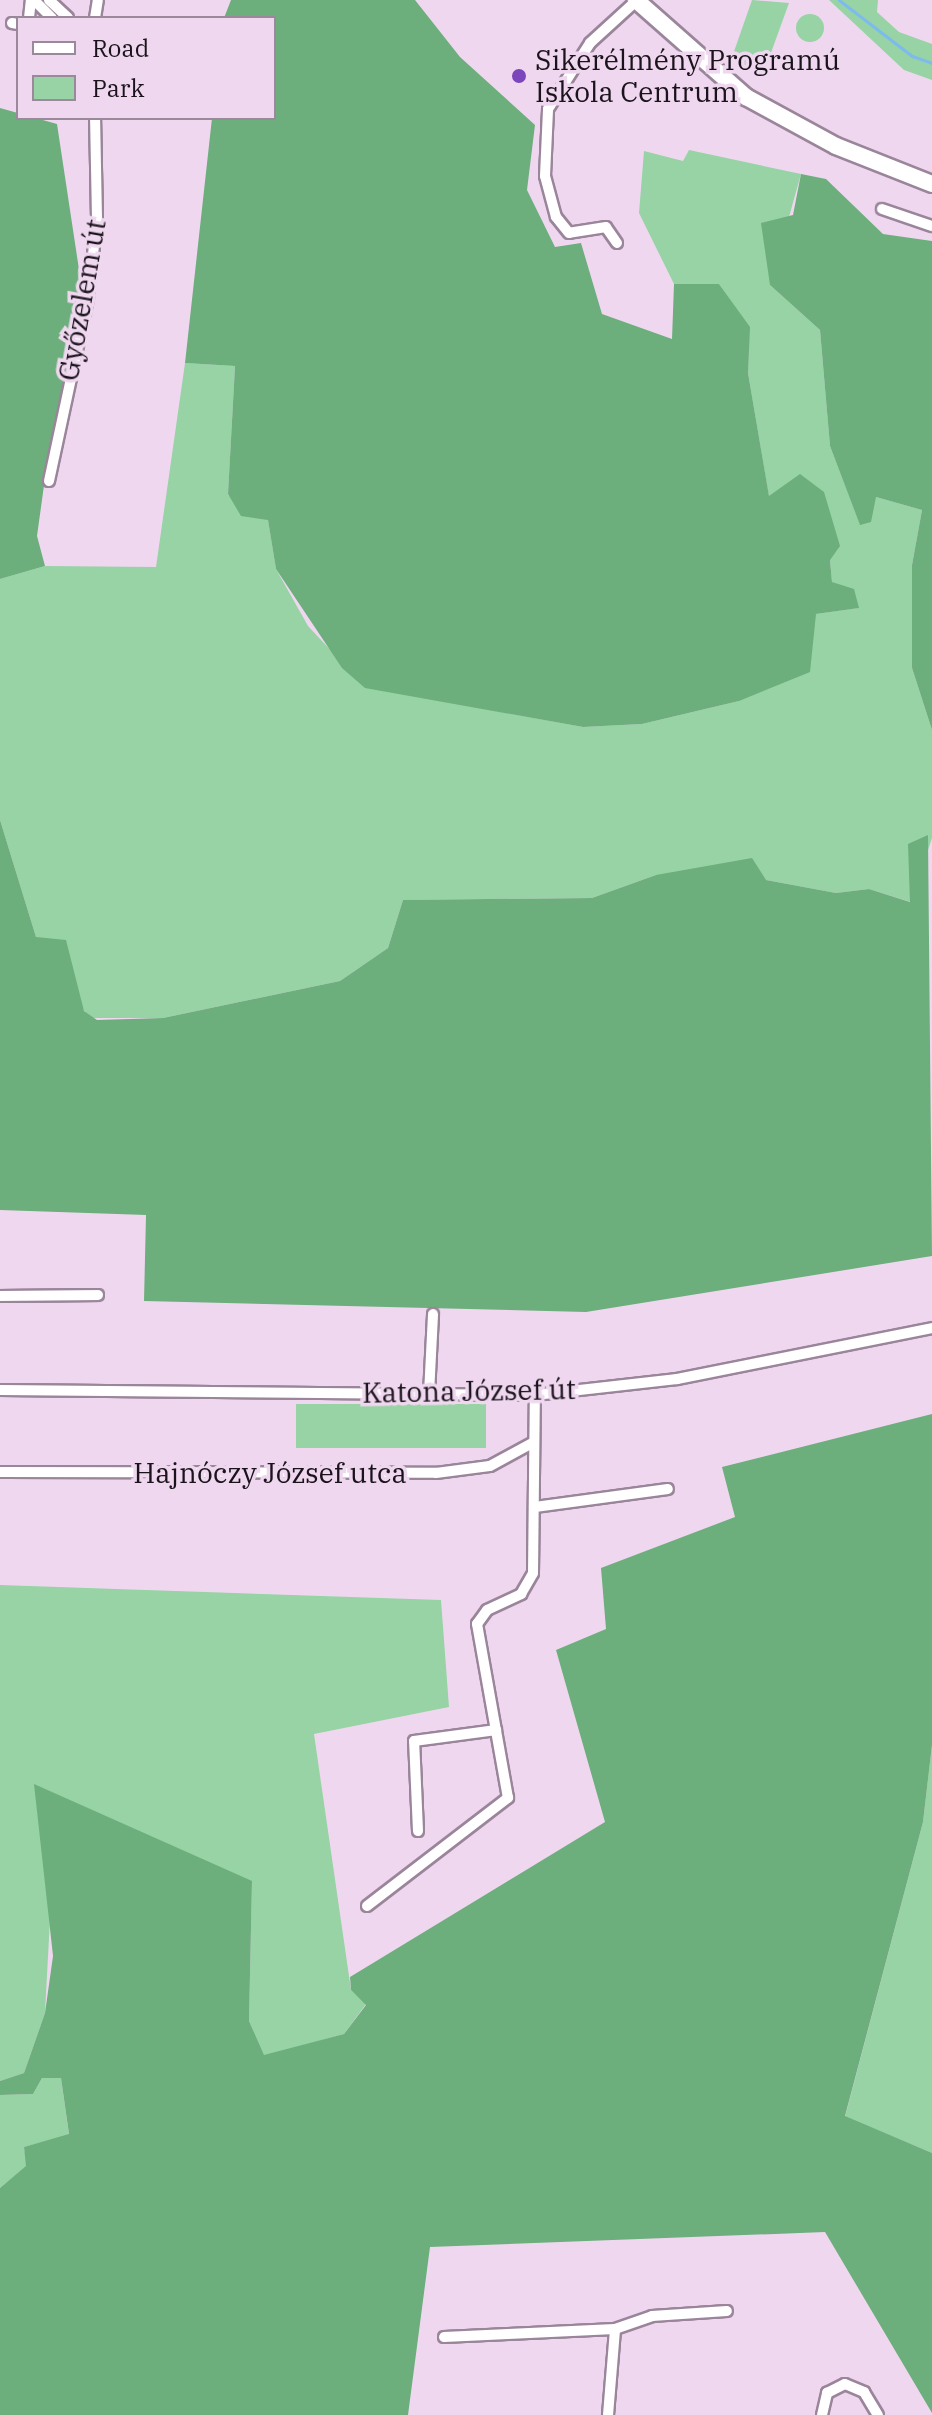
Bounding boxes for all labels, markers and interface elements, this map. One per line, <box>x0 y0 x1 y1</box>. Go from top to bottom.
legend <box>16 16 276 120</box>
text: Road <box>92 32 149 64</box>
place label: Sikerélmény Programú Iskola Centrum <box>535 43 840 109</box>
marker: Sikerélmény Programú Iskola Centrum <box>510 67 528 85</box>
text: Park <box>92 72 144 104</box>
street label: Győzelem út <box>51 217 113 383</box>
street label: Katona József út <box>362 1372 576 1410</box>
street label: Hajnóczy József utca <box>133 1456 407 1490</box>

